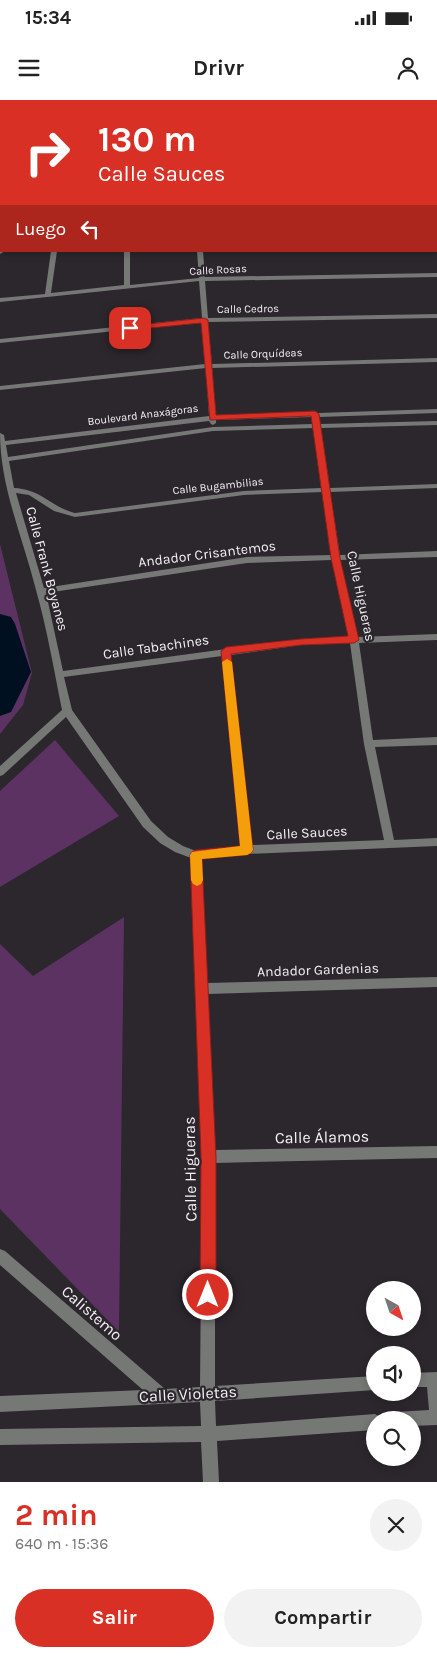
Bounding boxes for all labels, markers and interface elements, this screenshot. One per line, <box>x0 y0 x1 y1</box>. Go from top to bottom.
text: 15:34 <box>25 7 71 29</box>
icon: menu <box>15 54 43 82</box>
icon: person <box>394 54 422 82</box>
text: Drivr <box>193 55 244 81</box>
text: 130 m <box>98 119 196 160</box>
icon: right <box>15 120 80 185</box>
text: Calle Sauces <box>98 161 225 187</box>
icon: left <box>76 215 104 243</box>
text: Luego <box>15 218 66 240</box>
street label: Calle Rosas <box>189 262 247 278</box>
street label: Calle Cedros <box>217 302 279 316</box>
pin <box>109 307 151 349</box>
icon: arrive <box>116 314 144 342</box>
street label: Calle Orquídeas <box>223 346 303 362</box>
street label: Boulevard Anaxágoras <box>87 402 199 428</box>
street label: Calle Bugambilias <box>172 475 264 497</box>
street label: Calle Frank Boyanes <box>22 505 72 633</box>
street label: Andador Crisantemos <box>137 537 277 571</box>
street label: Calle Higueras <box>343 549 379 643</box>
street label: Calle Tabachines <box>102 631 210 663</box>
street label: Calle Sauces <box>266 822 348 844</box>
street label: Andador Gardenias <box>257 959 379 981</box>
street label: Calle Higueras <box>180 1116 200 1222</box>
street label: Calle Álamos <box>275 1127 369 1147</box>
position arrow <box>181 1268 233 1320</box>
street label: Calistemo <box>58 1281 126 1345</box>
north arrow <box>366 1281 421 1336</box>
map controls <box>366 1281 421 1466</box>
button: sound <box>366 1346 421 1401</box>
street label: Calle Violetas <box>139 1382 237 1406</box>
button: search <box>366 1411 421 1466</box>
text: 2 min <box>15 1497 98 1533</box>
button: close <box>370 1499 422 1551</box>
text: 640 m · 15:36 <box>15 1534 108 1553</box>
button: Salir <box>15 1589 214 1647</box>
button: Compartir <box>224 1589 422 1647</box>

